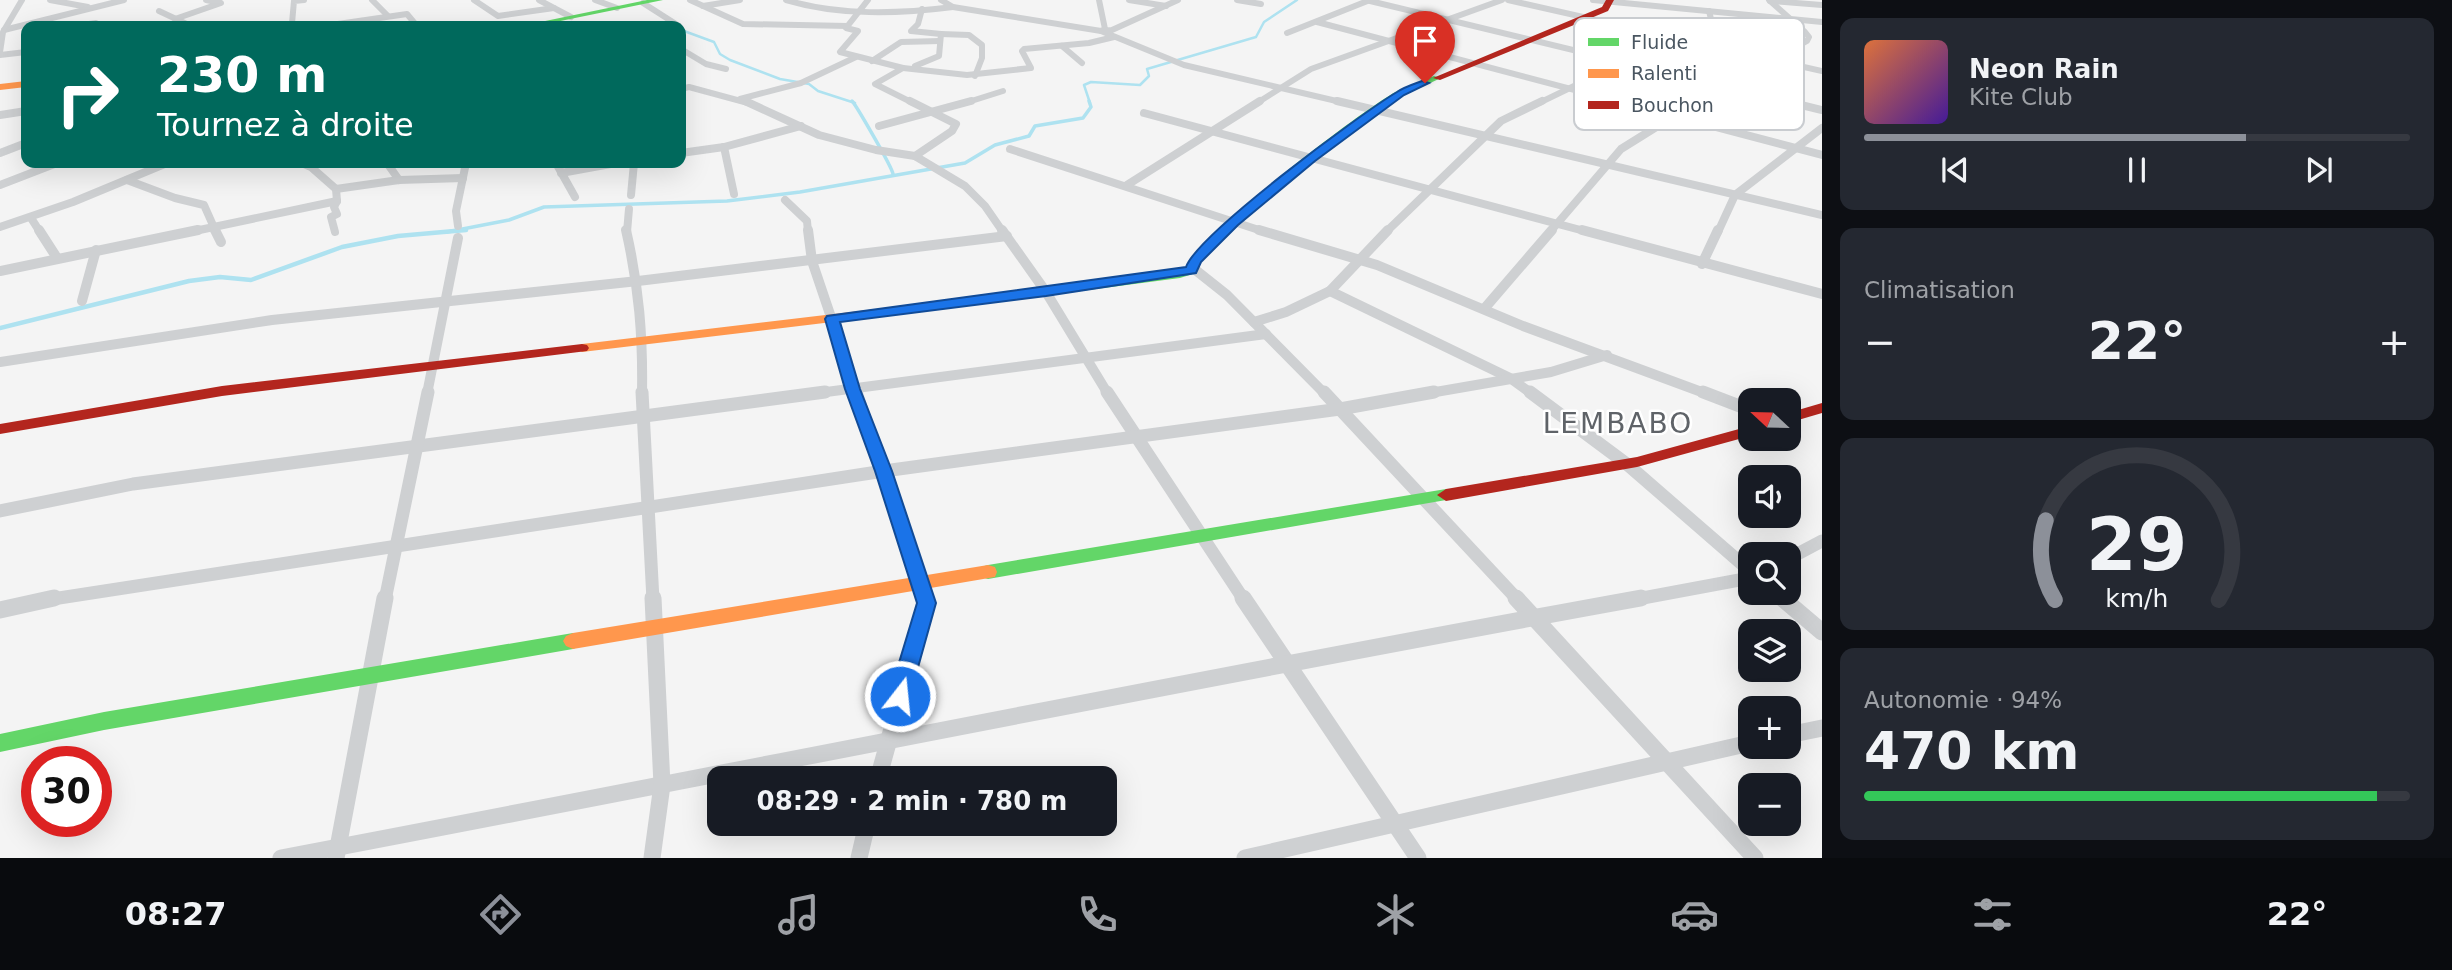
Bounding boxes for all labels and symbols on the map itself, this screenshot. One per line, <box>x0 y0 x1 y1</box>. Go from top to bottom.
pin <box>1395 11 1455 83</box>
legend <box>1574 18 1804 130</box>
text: Fluide <box>1631 31 1688 53</box>
text: Ralenti <box>1631 62 1697 84</box>
text: Bouchon <box>1631 94 1714 116</box>
north arrow <box>1738 388 1801 452</box>
district label: LEMBABO <box>1543 407 1693 440</box>
position arrow <box>863 659 937 733</box>
speed limit sign: 30 <box>21 746 112 837</box>

